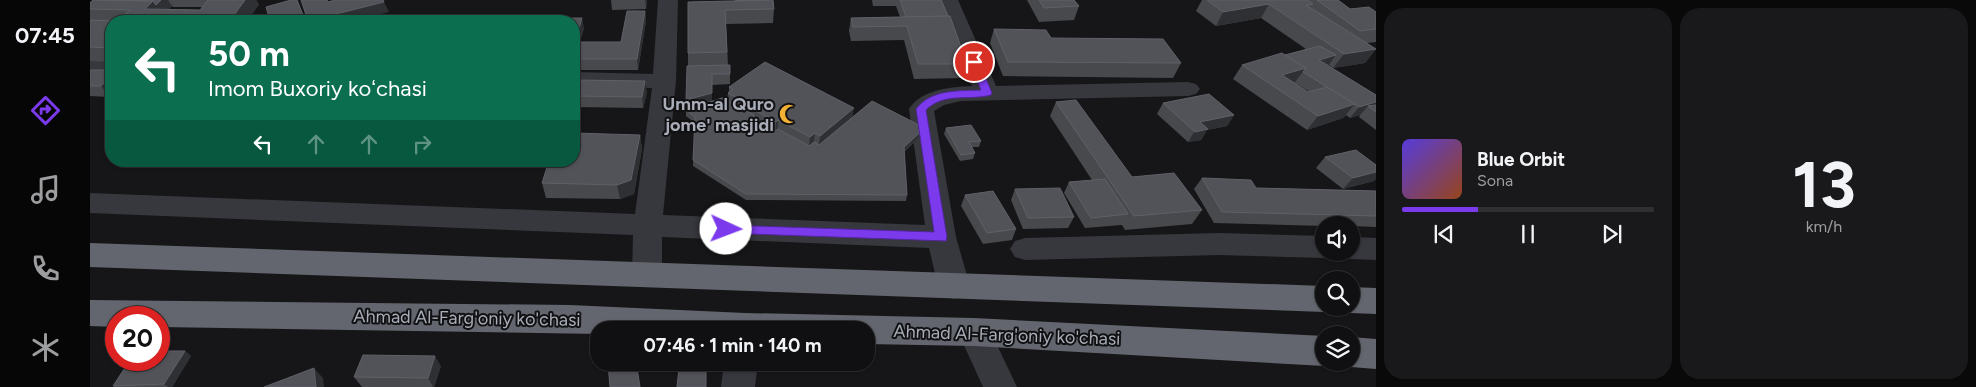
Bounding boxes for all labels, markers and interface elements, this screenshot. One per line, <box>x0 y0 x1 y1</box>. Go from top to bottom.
text: 07:45 <box>15 22 75 49</box>
text: 50 m <box>208 33 290 75</box>
icon: left <box>125 35 190 100</box>
pin <box>953 41 995 83</box>
icon: arrive <box>960 48 988 76</box>
text: Imom Buxoriy koʻchasi <box>208 75 427 102</box>
icon: directions <box>28 93 63 128</box>
place label: Umm-al Quro jome' masjidi <box>663 93 774 136</box>
mosque icon: Umm-al Quro jome' masjidi <box>778 103 800 125</box>
icon: left <box>249 130 277 158</box>
icon: ahead <box>302 130 330 158</box>
icon: ahead <box>355 130 383 158</box>
icon: right <box>408 130 436 158</box>
text: 13 <box>1792 145 1856 223</box>
text: Blue Orbit <box>1477 148 1565 171</box>
text: Sona <box>1477 171 1513 190</box>
icon: music <box>28 172 63 207</box>
position arrow <box>699 202 751 254</box>
map controls <box>1315 216 1360 371</box>
button: sound <box>1315 216 1360 261</box>
text: km/h <box>1806 217 1842 236</box>
icon: previous <box>1430 220 1458 248</box>
icon: pause <box>1514 220 1542 248</box>
icon: next <box>1598 220 1626 248</box>
icon: phone <box>28 251 63 286</box>
button: search <box>1315 271 1360 316</box>
street label: Ahmad Al-Farg'oniy ko'chasi <box>353 305 581 331</box>
speed limit sign: 20 <box>105 306 170 371</box>
street label: Ahmad Al-Farg'oniy ko'chasi <box>893 320 1121 350</box>
button: layers <box>1315 326 1360 371</box>
icon: climate <box>28 330 63 365</box>
text: 07:46 · 1 min · 140 m <box>644 334 821 357</box>

